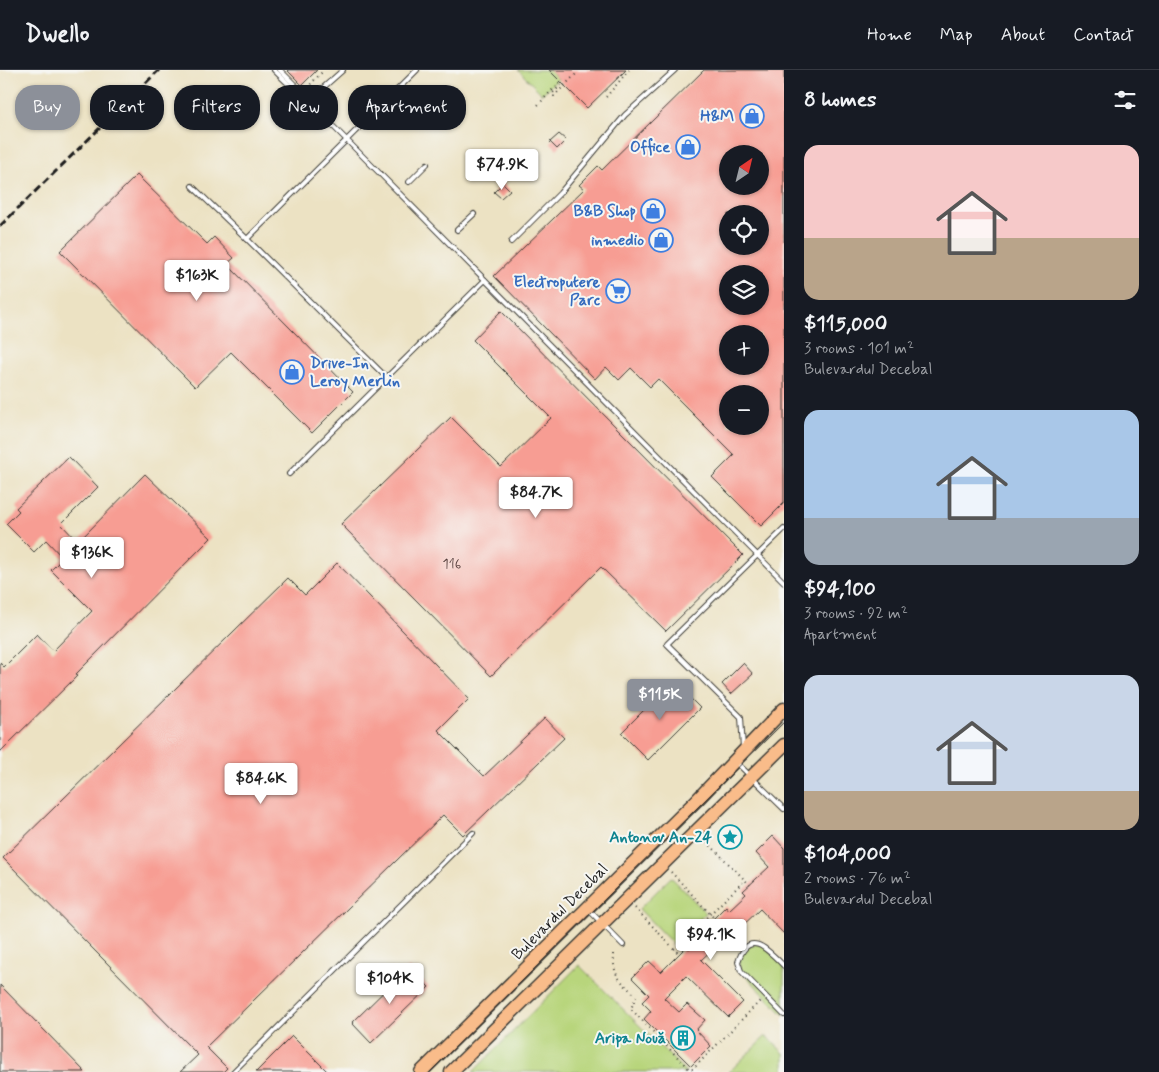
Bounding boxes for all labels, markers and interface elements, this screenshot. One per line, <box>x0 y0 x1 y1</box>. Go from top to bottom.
text: Dwello <box>25 19 90 50</box>
text: Home <box>867 23 912 47</box>
text: Map <box>940 23 973 47</box>
text: About <box>1001 23 1045 47</box>
text: Contact <box>1073 23 1134 47</box>
chip: Buy <box>15 85 80 130</box>
chip: Rent <box>90 85 164 130</box>
chip: Filters <box>174 85 260 130</box>
chip: New <box>270 85 338 130</box>
chip: Apartment <box>348 85 466 130</box>
text: 8 homes <box>804 86 876 114</box>
icon: filters <box>1111 86 1139 114</box>
shop icon: H&M <box>739 103 765 129</box>
place label: H&M <box>700 106 734 127</box>
shop icon: Office <box>675 134 701 160</box>
place label: Office <box>630 137 670 158</box>
north arrow <box>719 145 769 195</box>
map controls <box>719 145 769 435</box>
pin: $74.9K <box>461 148 543 191</box>
text: $74.9K <box>476 154 528 175</box>
icon: home <box>927 178 1017 268</box>
shop icon: B&B Shop <box>640 198 666 224</box>
place label: B&B Shop <box>574 201 636 222</box>
button: locate <box>719 205 769 255</box>
shop icon: inmedio <box>648 227 674 253</box>
place label: inmedio <box>591 230 644 251</box>
pin: $163K <box>162 260 232 302</box>
text: $163K <box>175 265 219 286</box>
button: layers <box>719 265 769 315</box>
place label: Electroputere Parc <box>513 272 601 311</box>
supermarket icon: Electroputere Parc <box>605 278 631 304</box>
text: $115,000 <box>804 310 887 338</box>
button: + <box>719 325 769 375</box>
text: 3 rooms · 101 m² <box>804 338 914 359</box>
place label: Drive-In Leroy Merlin <box>310 353 400 392</box>
shop icon: Drive-In Leroy Merlin <box>279 359 305 385</box>
text: Bulevardul Decebal <box>804 359 932 380</box>
button: − <box>719 385 769 435</box>
icon: home <box>927 443 1017 533</box>
pin: $84.7K <box>495 476 577 519</box>
text: $84.7K <box>510 482 562 503</box>
pin: $136K <box>57 536 127 579</box>
text: $136K <box>71 542 113 563</box>
house number: 116 <box>443 555 461 573</box>
text: $94,100 <box>804 575 876 603</box>
text: 3 rooms · 92 m² <box>804 603 908 624</box>
text: Apartment <box>804 624 877 645</box>
pin: $115K <box>625 678 695 721</box>
text: $115K <box>638 684 682 705</box>
icon: home <box>927 708 1017 798</box>
pin: $84.6K <box>220 762 302 805</box>
text: $84.6K <box>236 768 286 789</box>
place icon: Antonov An-24 <box>717 824 743 850</box>
place label: Antonov An-24 <box>609 827 712 848</box>
text: $104,000 <box>804 840 891 868</box>
street label: Bulevardul Decebal <box>507 859 613 965</box>
text: 2 rooms · 76 m² <box>804 868 911 889</box>
text: Bulevardul Decebal <box>804 889 932 910</box>
pin: $94.1K <box>670 918 752 961</box>
text: $94.1K <box>687 924 735 945</box>
pin: $104K <box>355 962 425 1005</box>
text: $104K <box>367 968 413 989</box>
building icon: Aripa Nouă <box>670 1025 696 1051</box>
place label: Aripa Nouă <box>595 1028 666 1049</box>

